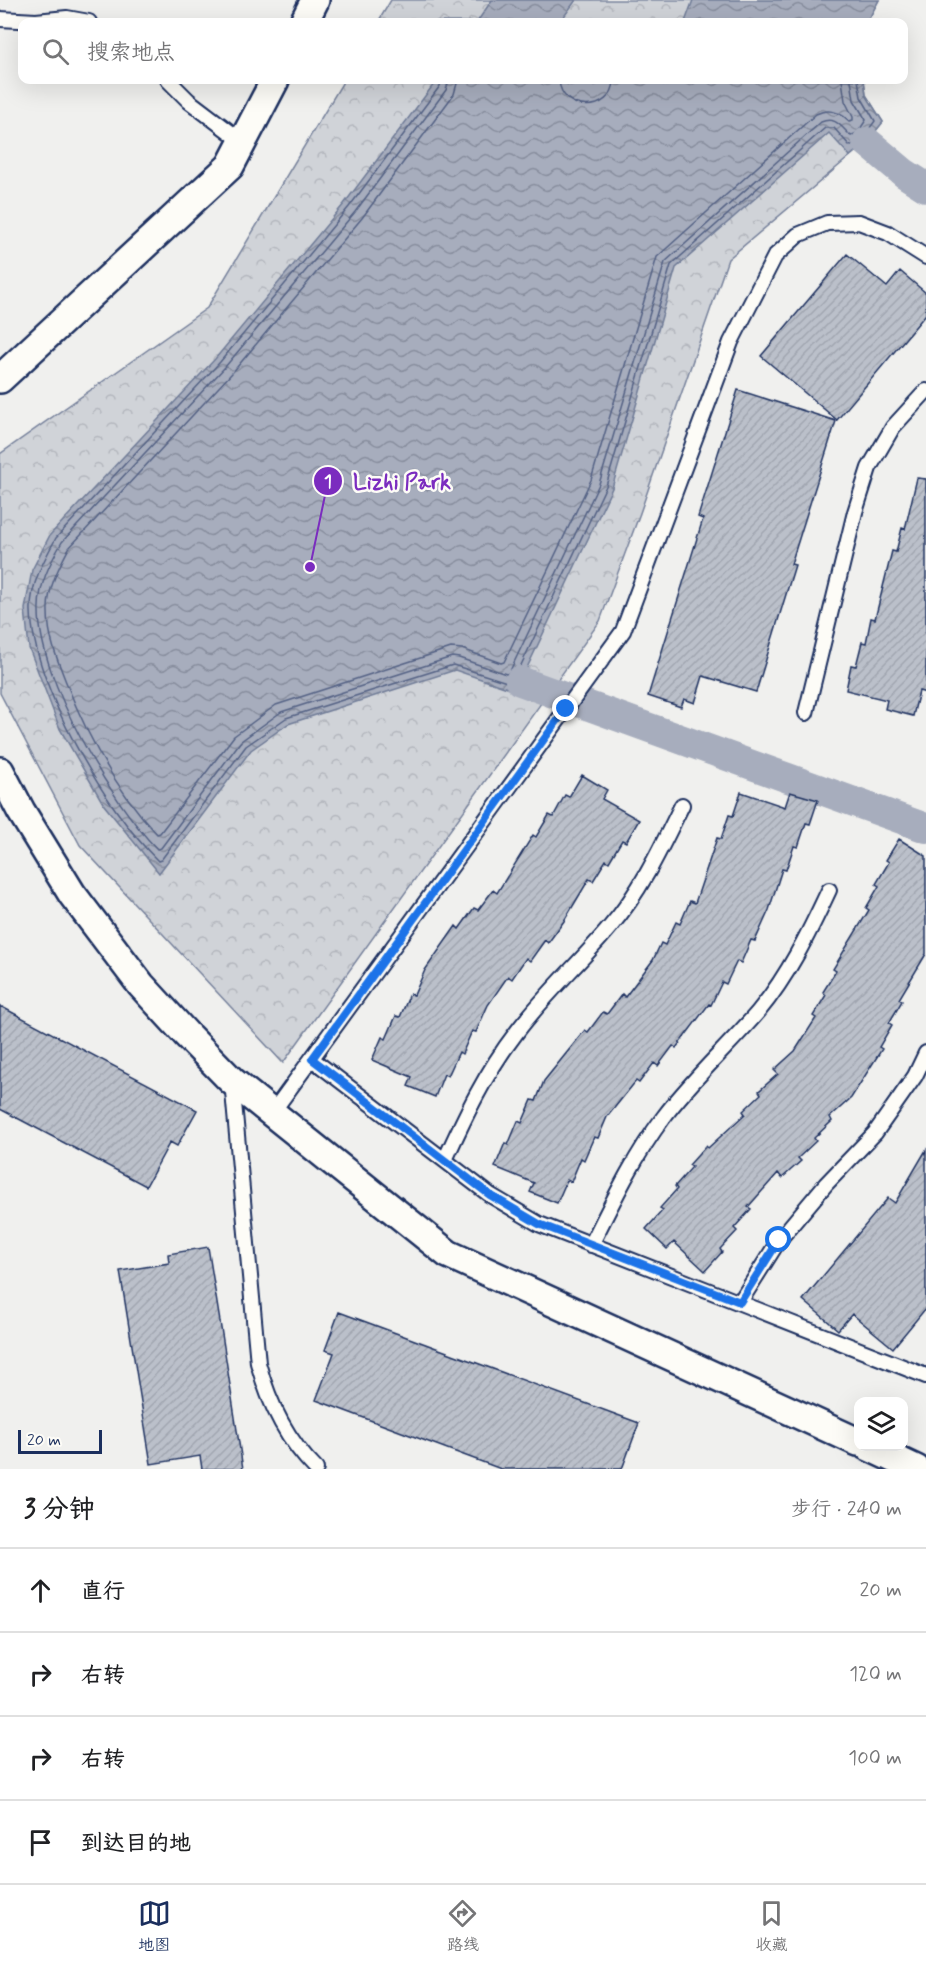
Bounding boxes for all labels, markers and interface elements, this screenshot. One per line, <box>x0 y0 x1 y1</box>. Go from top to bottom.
search box <box>18 18 908 84</box>
icon: search <box>39 35 72 68</box>
text: 搜索地点 <box>87 39 175 67</box>
callout: Lizhi Park <box>313 461 462 501</box>
text: Lizhi Park <box>353 469 451 497</box>
text: 1 <box>324 470 332 494</box>
route end <box>552 695 578 721</box>
route start <box>765 1226 791 1252</box>
map controls <box>854 1397 908 1451</box>
button: layers <box>854 1397 908 1451</box>
scale bar <box>18 1427 102 1454</box>
text: 20 m <box>27 1430 61 1451</box>
text: 3 分钟 <box>24 1493 95 1527</box>
text: 步行 · 240 m <box>791 1496 902 1523</box>
icon: ahead <box>24 1574 57 1607</box>
text: 20 m <box>859 1577 902 1604</box>
text: 直行 <box>81 1578 125 1606</box>
icon: right <box>24 1658 57 1691</box>
text: 120 m <box>849 1661 902 1688</box>
text: 右转 <box>81 1662 125 1690</box>
icon: right <box>24 1742 57 1775</box>
text: 100 m <box>848 1745 902 1772</box>
text: 右转 <box>81 1746 125 1774</box>
icon: arrive <box>24 1826 57 1859</box>
text: 到达目的地 <box>81 1830 191 1858</box>
tab: 地图 <box>138 1897 171 1956</box>
tab: 路线 <box>446 1897 479 1956</box>
tab: 收藏 <box>755 1897 788 1956</box>

